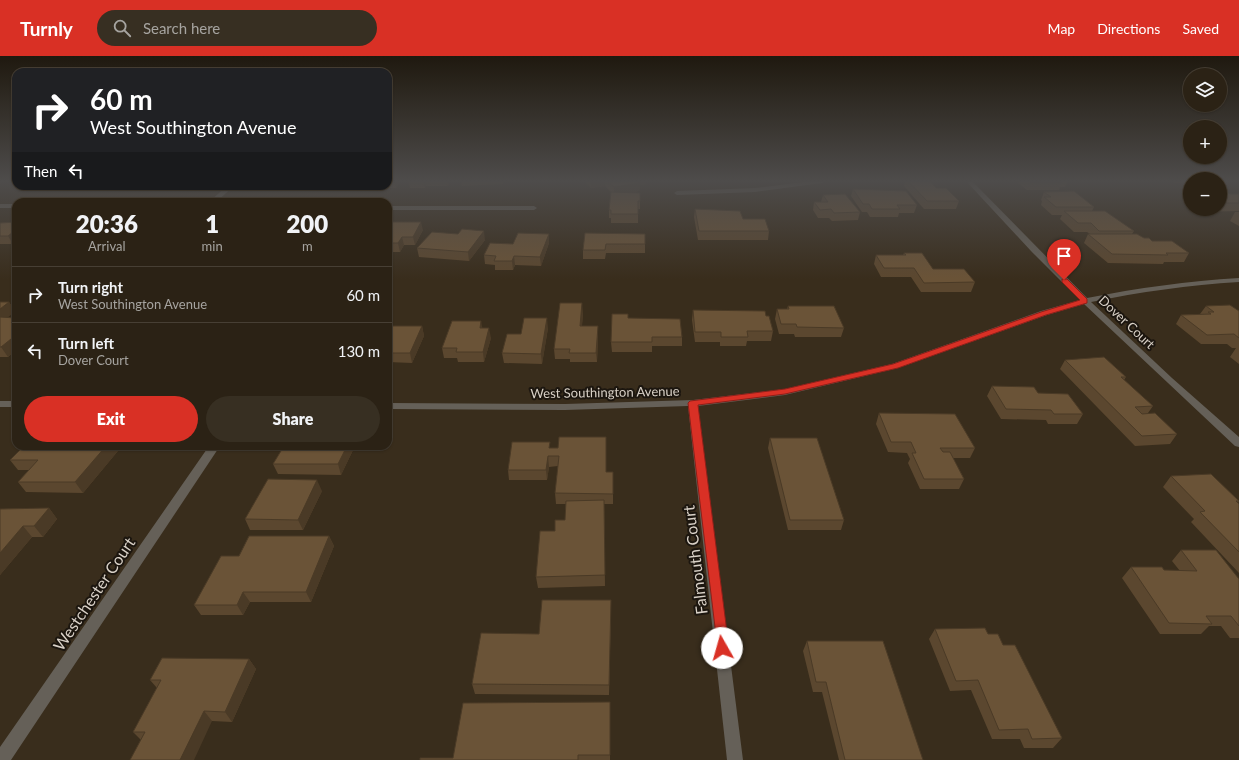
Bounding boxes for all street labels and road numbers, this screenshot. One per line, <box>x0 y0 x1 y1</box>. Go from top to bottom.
street label: Dover Court <box>1096 292 1159 352</box>
street label: West Southington Avenue <box>530 383 680 401</box>
street label: Falmouth Court <box>678 504 711 616</box>
street label: Westchester Court <box>49 533 139 654</box>

